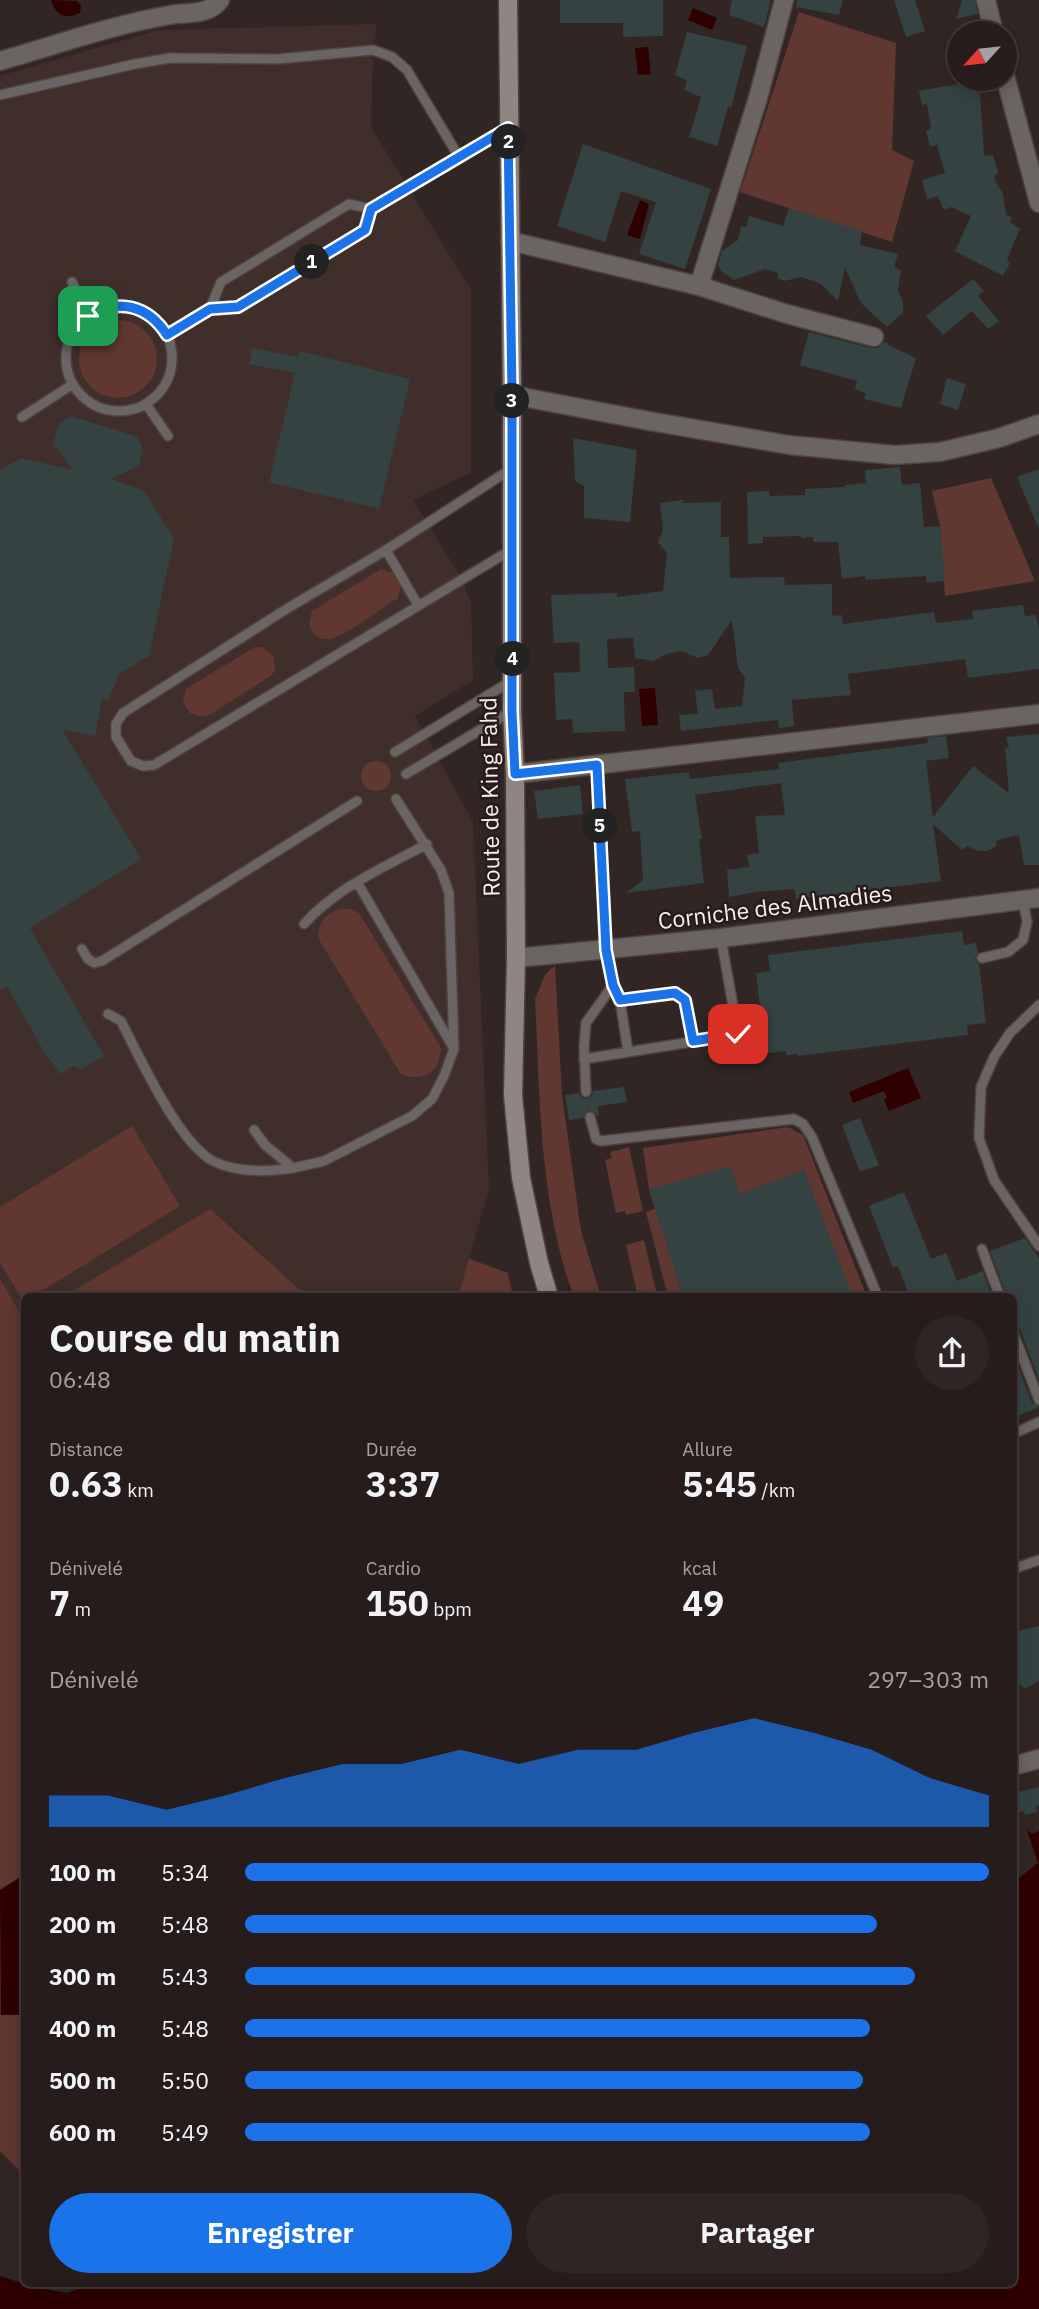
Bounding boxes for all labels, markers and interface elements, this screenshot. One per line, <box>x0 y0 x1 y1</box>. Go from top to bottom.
north arrow <box>947 21 1017 91</box>
map controls <box>947 21 1017 91</box>
pin: 2 <box>491 124 526 160</box>
text: 2 <box>503 129 514 153</box>
pin: 1 <box>294 244 330 280</box>
text: 1 <box>306 249 317 273</box>
pin <box>58 286 118 346</box>
icon: arrive <box>69 297 107 335</box>
pin: 3 <box>494 384 530 418</box>
text: 3 <box>506 388 517 412</box>
pin: 4 <box>496 642 530 676</box>
text: 4 <box>507 646 518 670</box>
street label: Route de King Fahd <box>472 697 506 897</box>
pin: 5 <box>582 808 618 844</box>
text: 5 <box>594 813 605 837</box>
street label: Corniche des Almadies <box>656 877 894 935</box>
pin <box>708 1004 768 1064</box>
icon: check <box>719 1015 757 1053</box>
text: Course du matin <box>49 1313 341 1362</box>
button: share <box>915 1316 989 1390</box>
text: 06:48 <box>49 1364 111 1394</box>
text: Distance <box>49 1437 123 1461</box>
text: Durée <box>366 1437 417 1461</box>
text: Allure <box>682 1437 733 1461</box>
text: 0.63 <box>49 1461 123 1507</box>
text: 3:37 <box>366 1461 440 1507</box>
text: 5:45 <box>682 1461 757 1507</box>
text: km <box>123 1478 154 1502</box>
text: /km <box>757 1478 795 1502</box>
text: Dénivelé <box>49 1556 123 1580</box>
text: Cardio <box>366 1556 421 1580</box>
text: kcal <box>682 1556 717 1580</box>
text: 7 <box>49 1580 70 1626</box>
text: 150 <box>366 1580 429 1626</box>
text: 49 <box>682 1580 724 1626</box>
text: m <box>70 1597 91 1621</box>
text: bpm <box>429 1597 472 1621</box>
text: Dénivelé <box>49 1664 139 1694</box>
text: 297–303 m <box>867 1664 989 1694</box>
text: 100 m <box>49 1857 116 1887</box>
text: 5:34 <box>161 1857 209 1887</box>
text: 200 m <box>49 1909 116 1939</box>
text: 5:48 <box>161 1909 209 1939</box>
text: 300 m <box>49 1961 116 1991</box>
text: 5:43 <box>161 1961 209 1991</box>
text: 400 m <box>49 2013 116 2043</box>
text: 5:48 <box>161 2013 209 2043</box>
text: 500 m <box>49 2065 116 2095</box>
text: 5:50 <box>161 2065 209 2095</box>
text: 600 m <box>49 2117 116 2147</box>
text: 5:49 <box>161 2117 209 2147</box>
button: Enregistrer <box>49 2193 512 2273</box>
button: Partager <box>526 2193 989 2273</box>

